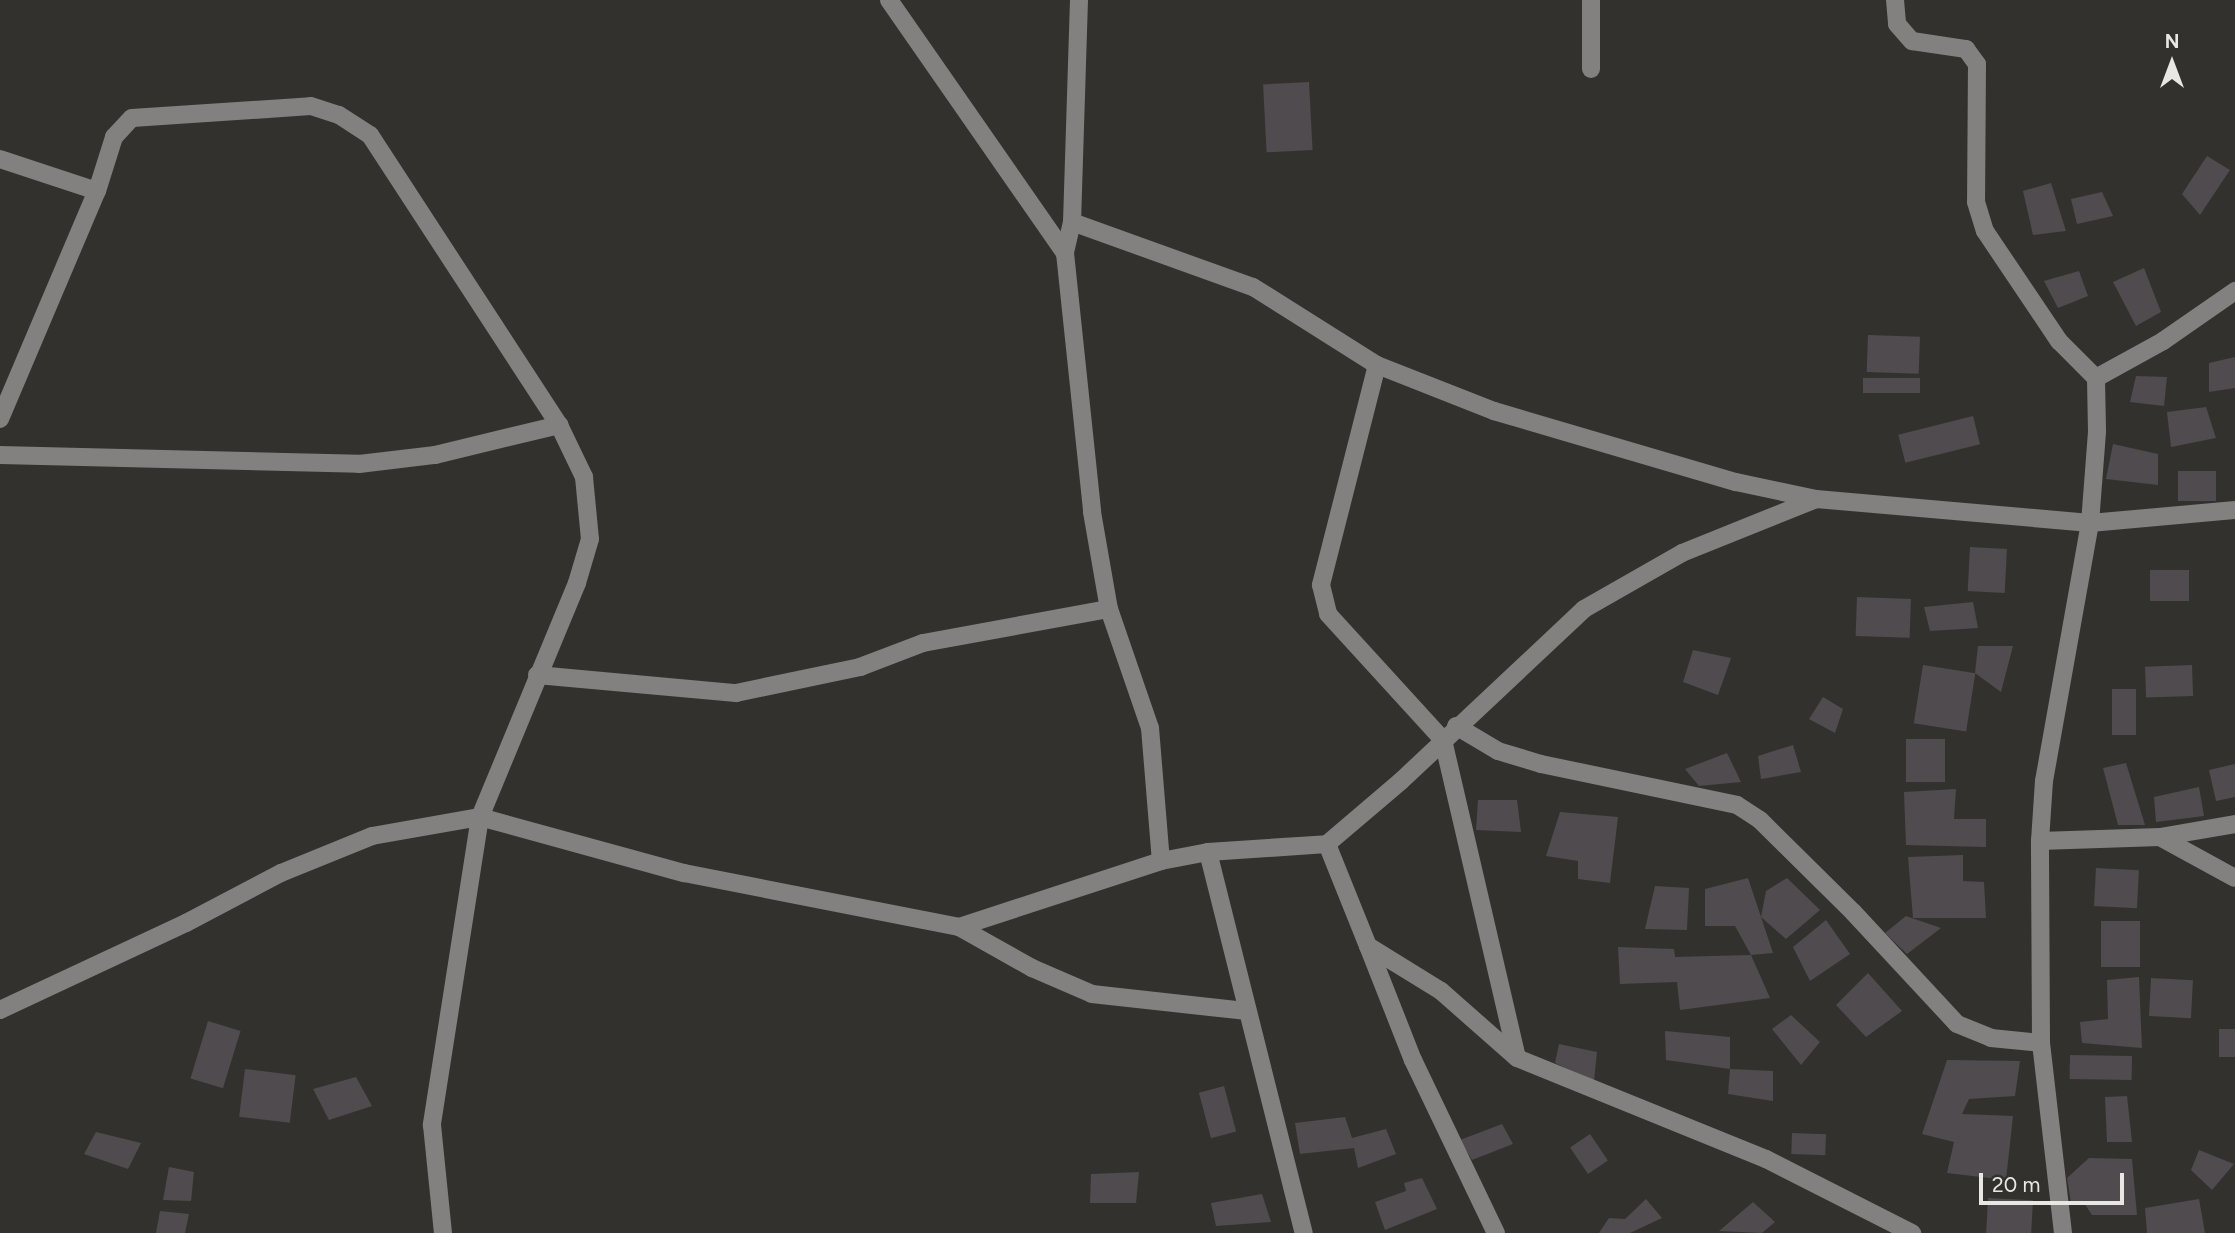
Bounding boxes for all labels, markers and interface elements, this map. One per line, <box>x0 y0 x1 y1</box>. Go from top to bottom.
north arrow <box>2137 28 2207 98</box>
text: N <box>2165 30 2179 53</box>
scale bar <box>1983 1160 2128 1204</box>
text: 20 m <box>1992 1172 2040 1197</box>

